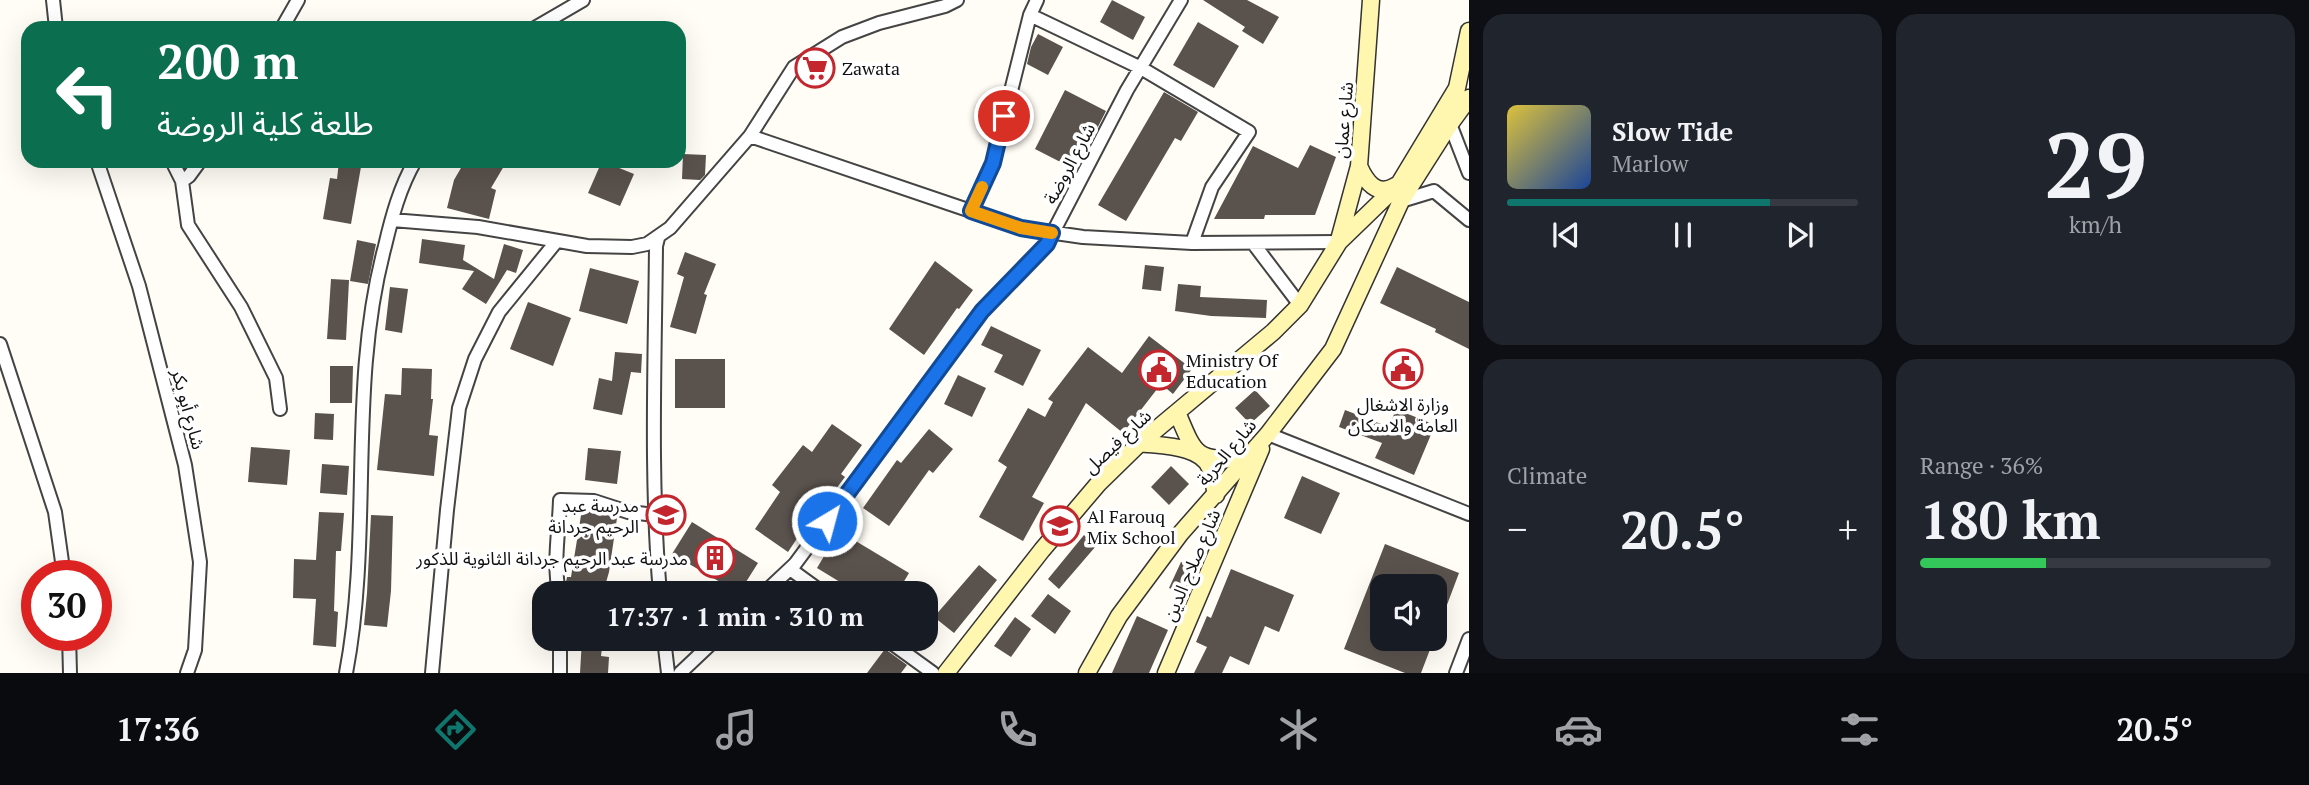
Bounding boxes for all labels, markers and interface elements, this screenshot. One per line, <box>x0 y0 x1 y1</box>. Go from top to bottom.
text: 200 m <box>157 28 299 93</box>
supermarket icon: Zawata <box>794 47 836 89</box>
icon: left <box>42 49 133 140</box>
place label: Zawata <box>842 56 900 80</box>
street label: شارع عمان <box>1328 81 1361 159</box>
pin <box>974 86 1034 146</box>
icon: arrive <box>985 97 1023 135</box>
text: طلعة كلية الروضة <box>157 102 374 144</box>
text: 29 <box>2044 103 2147 224</box>
text: Slow Tide <box>1612 114 1733 148</box>
street label: شارع الروضة <box>1038 118 1103 209</box>
text: Marlow <box>1612 148 1689 179</box>
text: km/h <box>2069 209 2122 240</box>
icon: previous <box>1547 216 1585 254</box>
icon: pause <box>1664 216 1702 254</box>
icon: next <box>1781 216 1819 254</box>
place label: Ministry Of Education <box>1186 348 1280 393</box>
public building icon: وزارة الاشغال العامة والاسكان <box>1382 348 1424 390</box>
public building icon: Ministry Of Education <box>1138 349 1180 391</box>
street label: شارع أبو بكر <box>164 365 211 453</box>
place label: وزارة الاشغال العامة والاسكان <box>1348 392 1458 437</box>
street label: شارع فيصل <box>1078 403 1158 481</box>
street label: شارع الحرية <box>1191 413 1263 493</box>
text: Range · 36% <box>1920 450 2043 481</box>
text: Climate <box>1507 460 1587 491</box>
position arrow <box>790 484 864 558</box>
text: 180 km <box>1920 485 2101 554</box>
place label: مدرسة عبد الرحيم جردانة <box>548 493 639 540</box>
school or university icon: مدرسة عبد الرحيم جردانة <box>645 494 687 536</box>
text: 20.5° <box>1620 495 1745 564</box>
place label: Al Farouq Mix School <box>1087 504 1176 549</box>
text: − <box>1507 504 1527 554</box>
text: + <box>1838 504 1858 554</box>
school or university icon: Al Farouq Mix School <box>1039 505 1081 547</box>
street label: شارع صلاح الدين <box>1157 505 1228 626</box>
building icon: مدرسة عبد الرحيم جردانة الثانوية للذكور <box>694 537 736 579</box>
place label: مدرسة عبد الرحيم جردانة الثانوية للذكور <box>415 546 688 572</box>
speed limit sign: 30 <box>21 560 112 651</box>
map controls <box>1370 574 1447 651</box>
button: sound <box>1370 574 1447 651</box>
text: 17:37 · 1 min · 310 m <box>606 599 864 633</box>
icon: directions <box>431 705 480 754</box>
icon: music <box>712 705 761 754</box>
icon: phone <box>993 705 1042 754</box>
icon: climate <box>1274 705 1323 754</box>
icon: car <box>1554 705 1603 754</box>
icon: filters <box>1835 705 1884 754</box>
text: 17:36 <box>116 708 199 750</box>
text: 20.5° <box>2116 708 2193 750</box>

